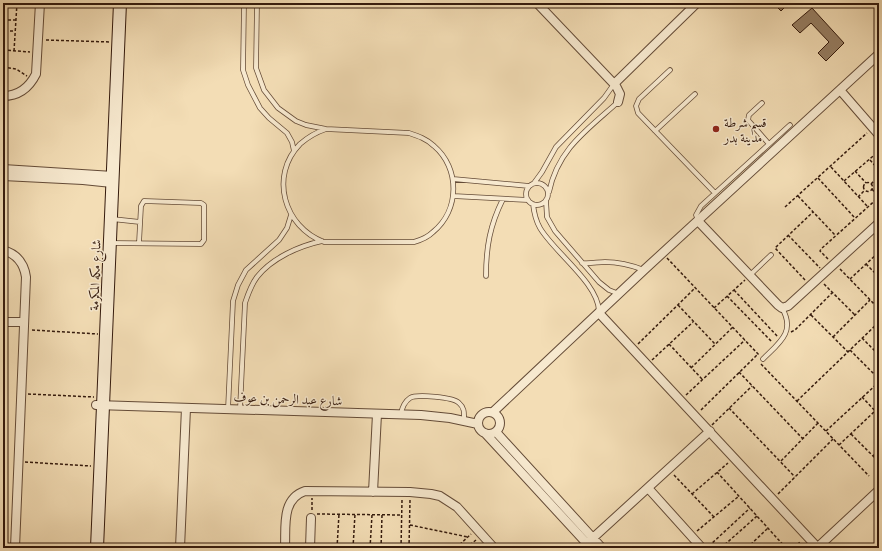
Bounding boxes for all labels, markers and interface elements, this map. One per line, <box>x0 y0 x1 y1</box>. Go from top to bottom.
place label: قسم شرطة مدينة بدر <box>722 114 767 146</box>
marker: قسم شرطة مدينة بدر <box>711 124 721 134</box>
street label: شارع مكه المكرمة <box>85 239 108 311</box>
street label: شارع عبد الرحمن بن عوف <box>233 389 343 412</box>

